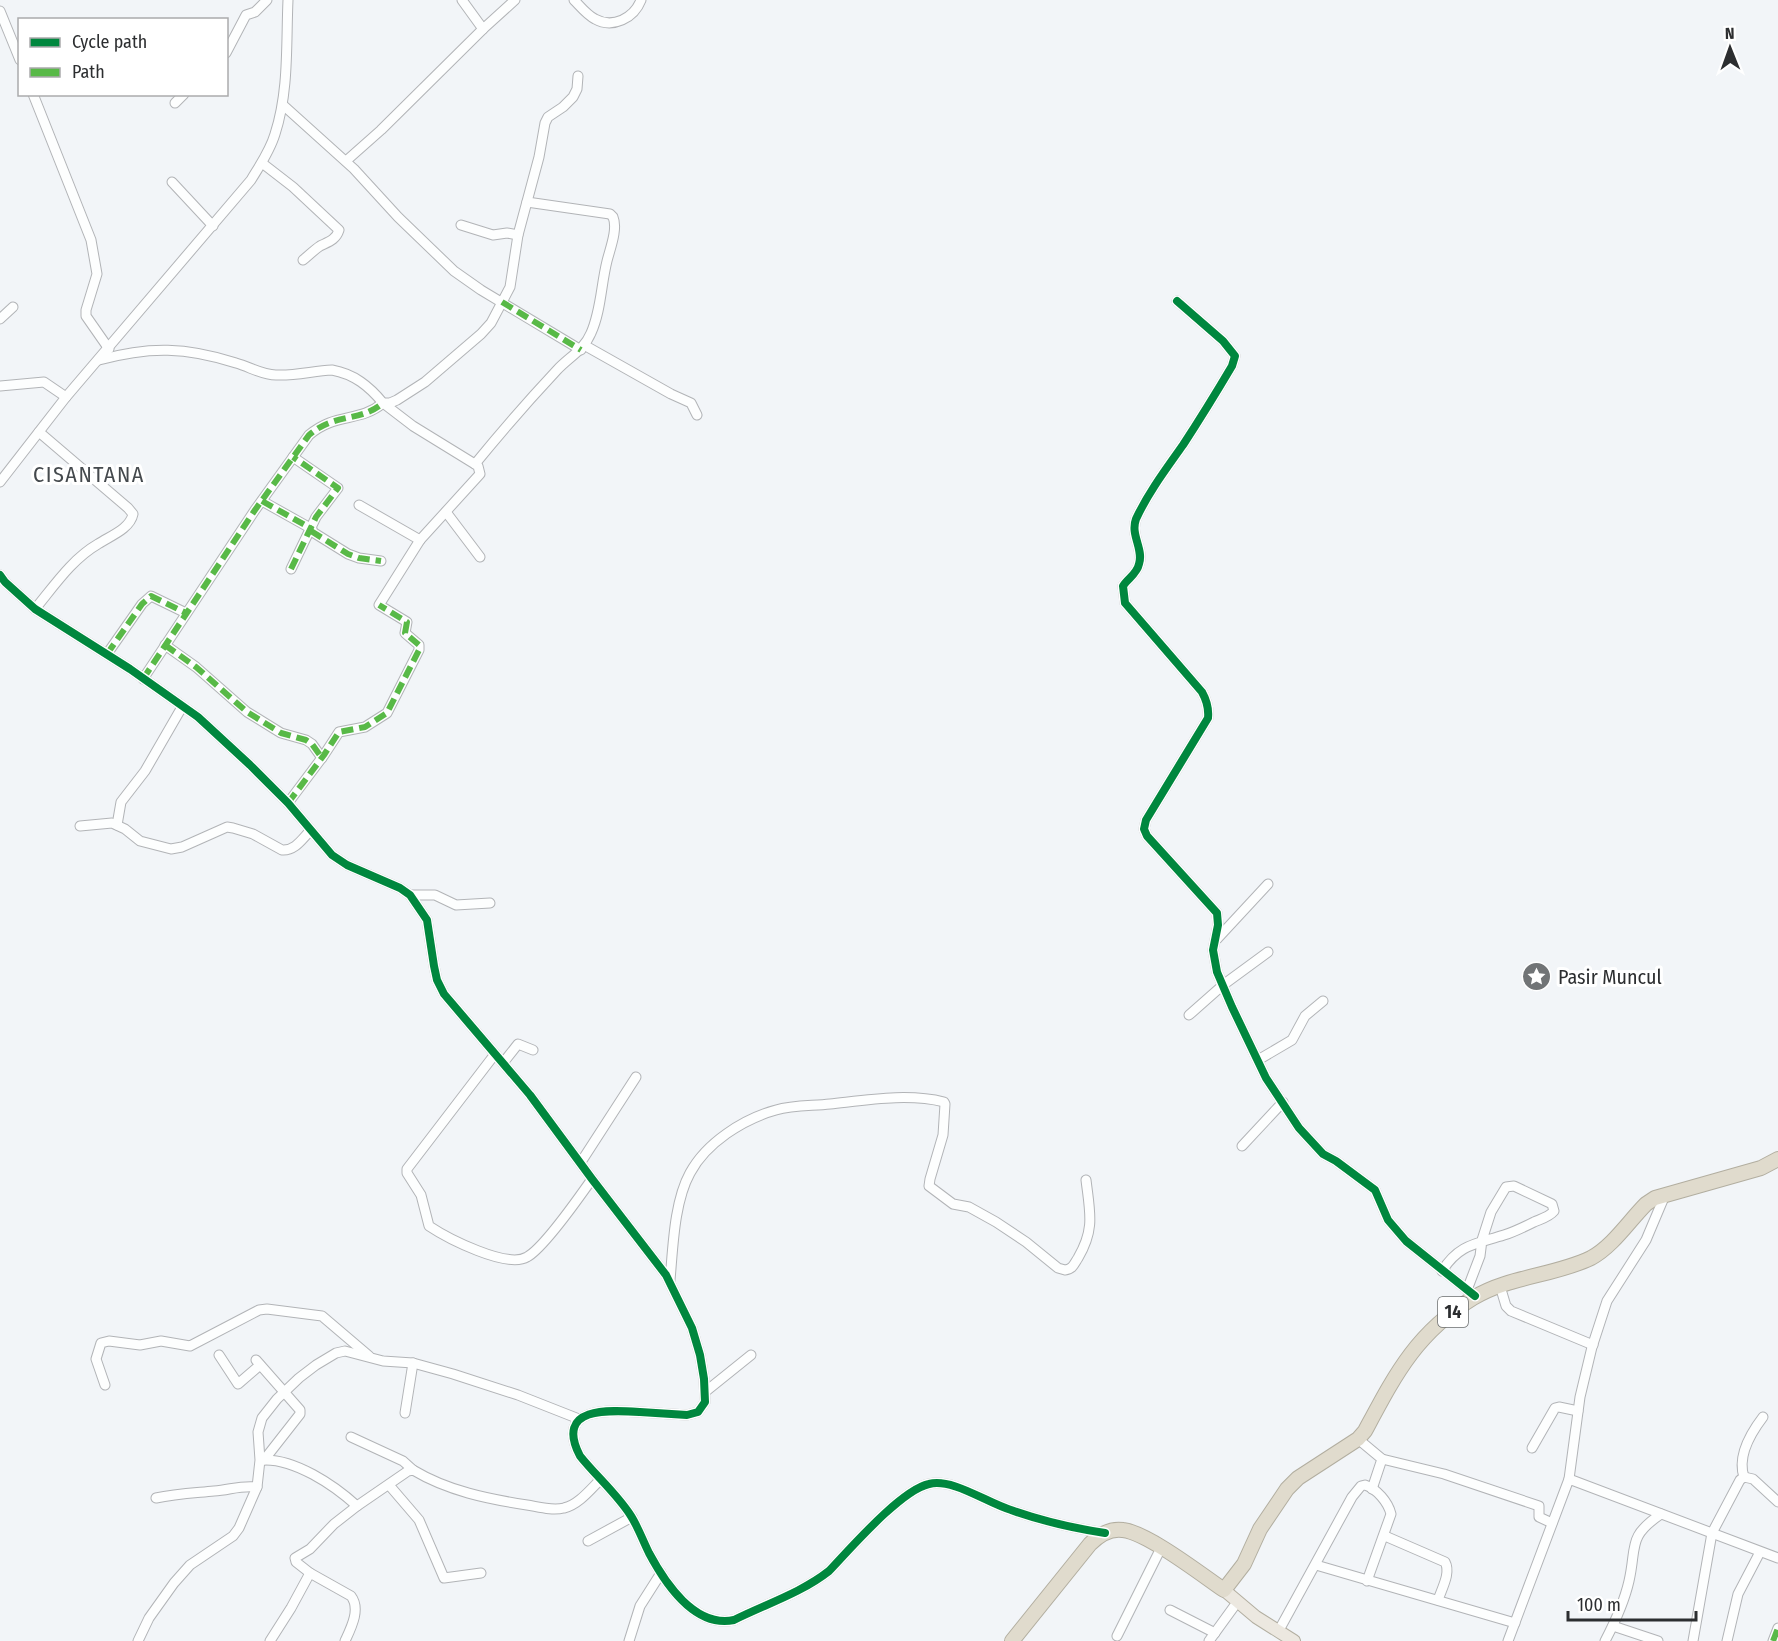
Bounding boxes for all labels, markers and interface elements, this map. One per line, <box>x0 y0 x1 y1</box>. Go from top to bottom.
legend <box>18 18 228 96</box>
north arrow <box>1700 18 1760 78</box>
text: N <box>1725 24 1735 43</box>
text: Cycle path <box>72 31 147 53</box>
text: Path <box>72 61 105 83</box>
district label: CISANTANA <box>33 461 145 488</box>
place icon: Pasir Muncul <box>1521 961 1553 993</box>
place label: Pasir Muncul <box>1558 965 1662 989</box>
road number: 14 <box>1438 1297 1468 1327</box>
scale bar <box>1568 1584 1696 1622</box>
text: 100 m <box>1577 1594 1621 1616</box>

